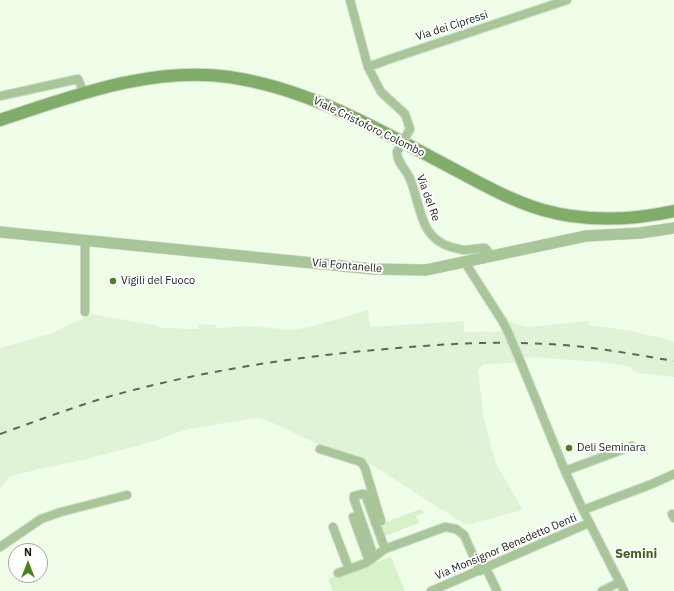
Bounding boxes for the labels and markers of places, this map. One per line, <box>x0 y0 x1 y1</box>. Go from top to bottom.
place label: Vigili del Fuoco <box>121 274 195 288</box>
marker: Vigili del Fuoco <box>108 276 118 286</box>
place label: Deli Seminara <box>577 441 646 455</box>
marker: Deli Seminara <box>564 443 574 453</box>

